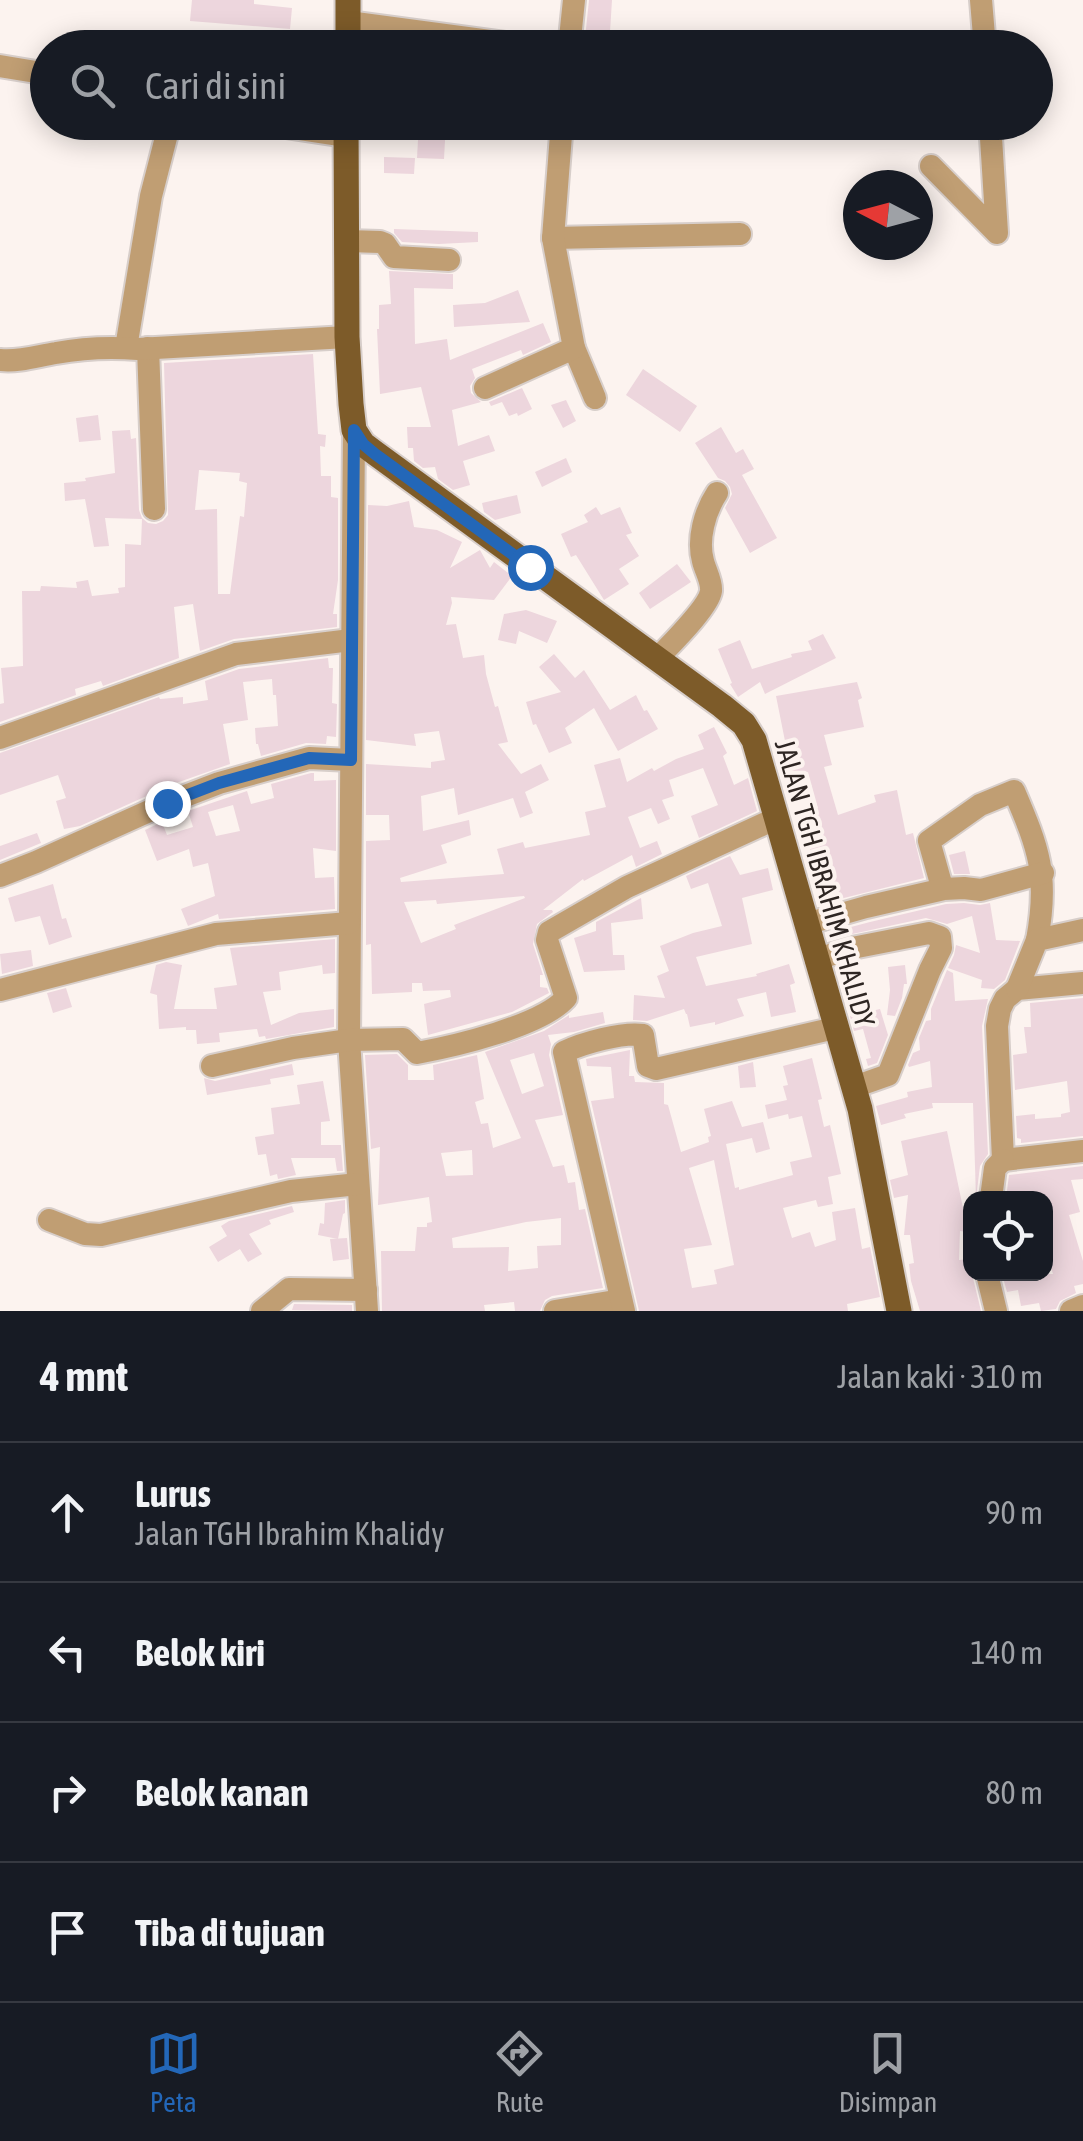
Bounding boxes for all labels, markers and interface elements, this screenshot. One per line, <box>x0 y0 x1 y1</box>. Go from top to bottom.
search box <box>30 30 1053 140</box>
icon: search <box>65 58 120 113</box>
text: Cari di sini <box>145 64 286 107</box>
north arrow <box>843 170 933 260</box>
route start <box>508 545 554 591</box>
street label: JALAN TGH IBRAHIM KHALIDY <box>769 736 882 1031</box>
route end <box>145 781 191 827</box>
map controls <box>963 1191 1053 1281</box>
button: locate <box>963 1191 1053 1281</box>
text: 4 mnt <box>40 1352 128 1400</box>
text: Jalan kaki · 310 m <box>837 1358 1043 1395</box>
text: Lurus <box>135 1472 211 1515</box>
icon: ahead <box>40 1485 95 1540</box>
text: 90 m <box>985 1494 1043 1531</box>
text: Jalan TGH Ibrahim Khalidy <box>135 1515 444 1552</box>
icon: left <box>40 1625 95 1680</box>
text: Belok kiri <box>135 1631 265 1674</box>
text: 140 m <box>970 1634 1043 1671</box>
icon: right <box>40 1765 95 1820</box>
text: Belok kanan <box>135 1771 309 1814</box>
text: 80 m <box>985 1774 1043 1811</box>
icon: arrive <box>40 1905 95 1960</box>
text: Tiba di tujuan <box>135 1911 325 1954</box>
tab: Peta <box>146 2026 201 2118</box>
tab: Rute <box>492 2026 547 2118</box>
tab: Disimpan <box>839 2026 937 2118</box>

